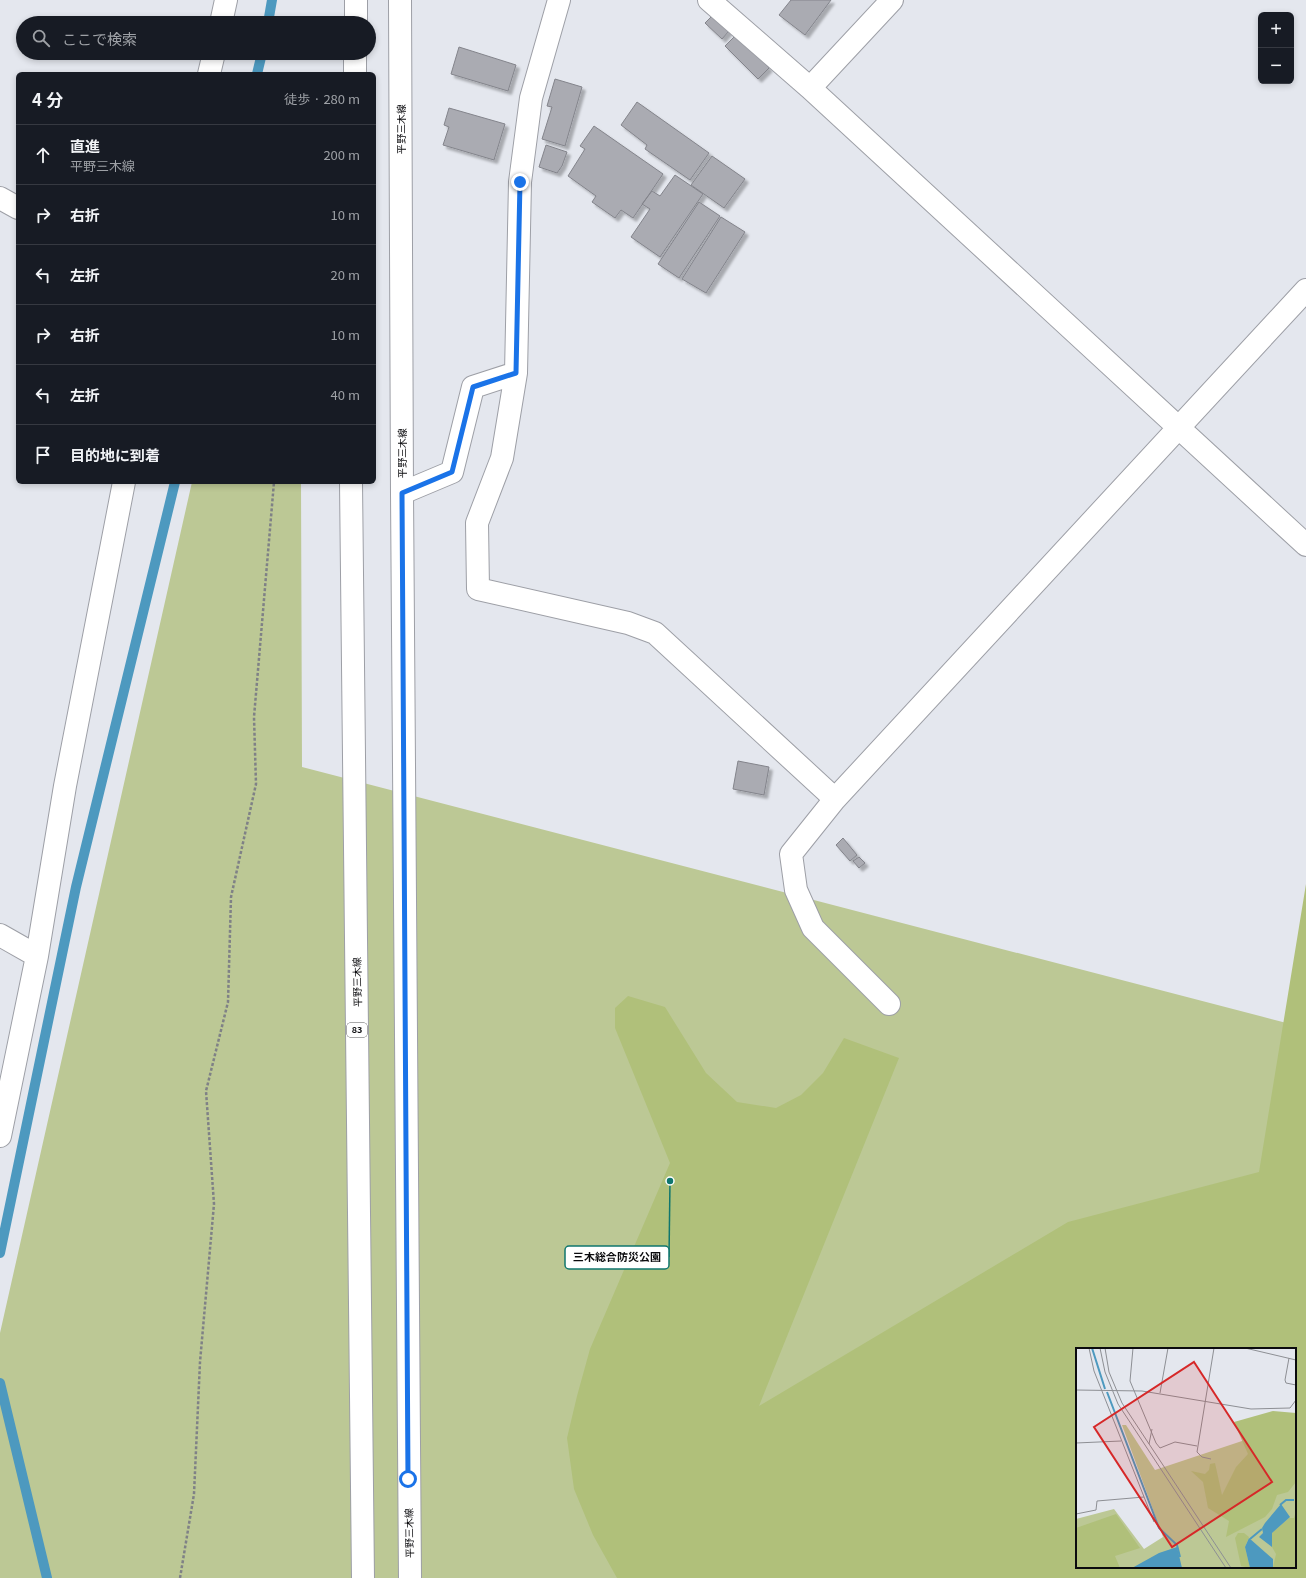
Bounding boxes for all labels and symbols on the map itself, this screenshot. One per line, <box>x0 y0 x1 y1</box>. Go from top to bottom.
street label: 平野三木線 <box>393 104 408 154</box>
route end <box>511 173 529 191</box>
street label: 平野三木線 <box>394 428 409 478</box>
street label: 平野三木線 <box>349 957 364 1007</box>
road number: 83 <box>347 1023 367 1037</box>
callout: 三木総合防災公園 <box>565 1246 669 1269</box>
text: 三木総合防災公園 <box>573 1248 661 1264</box>
inset map <box>1076 1348 1296 1568</box>
route start <box>399 1470 417 1488</box>
street label: 平野三木線 <box>401 1508 416 1558</box>

